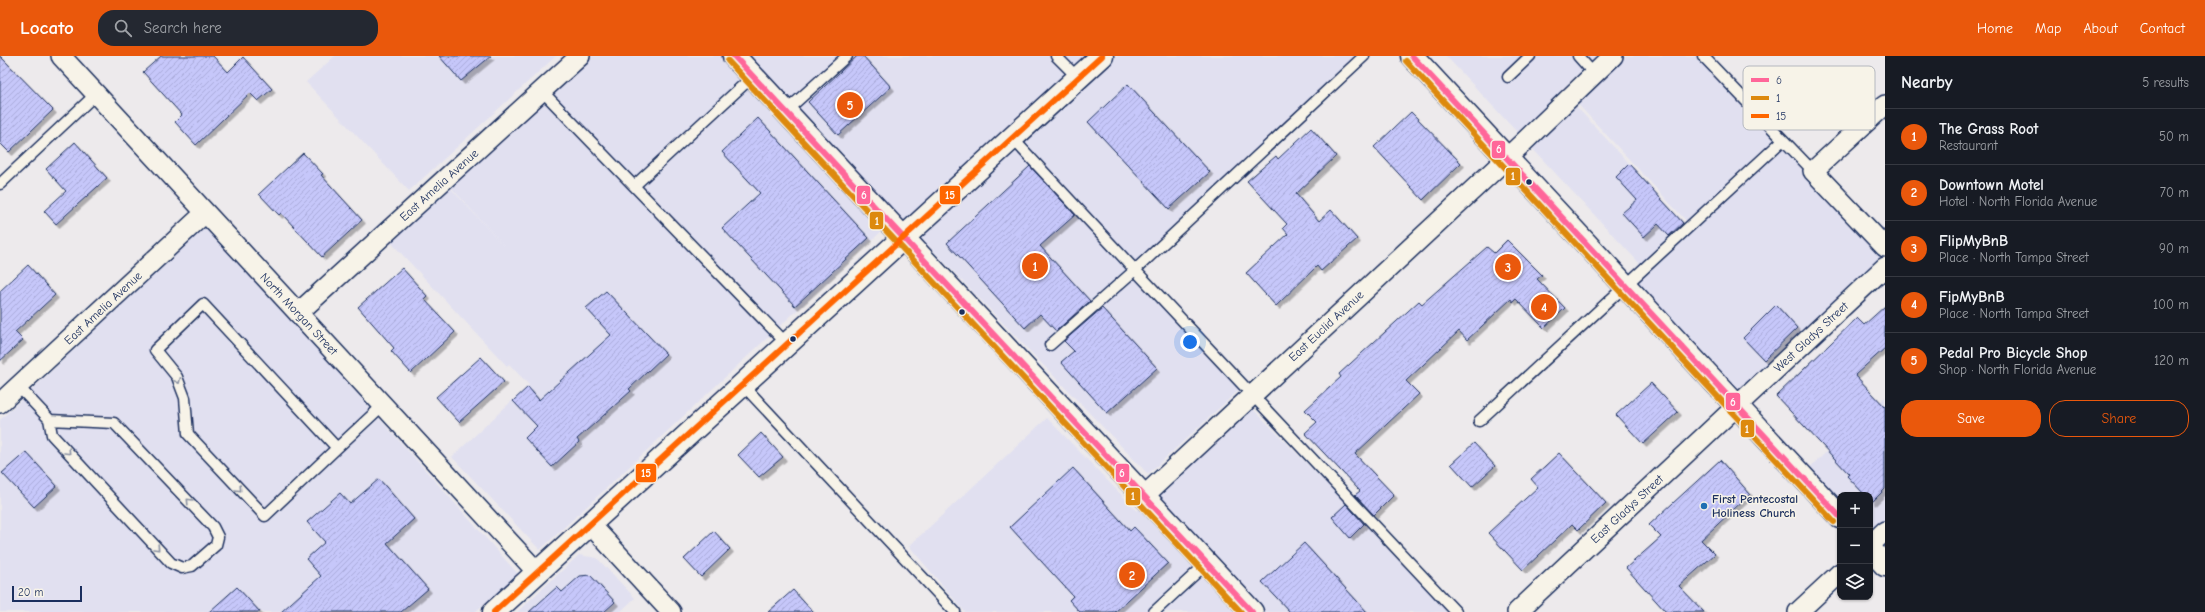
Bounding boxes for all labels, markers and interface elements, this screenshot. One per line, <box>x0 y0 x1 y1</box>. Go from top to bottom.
search box <box>98 10 378 46</box>
text: Locato <box>20 17 74 39</box>
icon: search <box>112 17 134 39</box>
text: Search here <box>144 19 222 37</box>
text: Home <box>1977 20 2013 37</box>
text: Map <box>2035 20 2061 37</box>
text: About <box>2083 20 2118 37</box>
text: Contact <box>2140 20 2185 37</box>
legend <box>1743 66 1875 130</box>
text: Nearby <box>1901 73 1952 92</box>
text: 6 <box>1776 74 1782 87</box>
text: 5 results <box>2142 75 2189 90</box>
pin: 5 <box>837 90 863 120</box>
text: 1 <box>1776 92 1780 105</box>
text: 15 <box>1776 110 1786 123</box>
text: The Grass Root <box>1939 120 2039 138</box>
text: 1 <box>1911 129 1917 144</box>
text: 50 m <box>2159 129 2189 144</box>
text: Restaurant <box>1939 138 1998 153</box>
line badge: 6 <box>1491 140 1506 159</box>
text: 6 <box>1496 143 1502 156</box>
street label: East Amelia Avenue <box>397 146 481 224</box>
line badge: 1 <box>1505 167 1521 186</box>
text: 1 <box>1511 170 1515 183</box>
text: Downtown Motel <box>1939 176 2044 194</box>
unlabelled marker <box>1524 177 1534 187</box>
line badge: 6 <box>856 185 871 205</box>
line badge: 15 <box>939 185 961 205</box>
text: 2 <box>1911 185 1917 200</box>
text: 70 m <box>2160 185 2189 200</box>
text: 6 <box>861 189 867 202</box>
text: 15 <box>945 189 955 202</box>
text: Hotel · North Florida Avenue <box>1939 194 2097 209</box>
line badge: 1 <box>869 211 884 230</box>
text: 1 <box>875 215 879 228</box>
text: FlipMyBnB <box>1939 232 2008 250</box>
text: 3 <box>1911 241 1917 256</box>
text: 90 m <box>2159 241 2189 256</box>
text: Place · North Tampa Street <box>1939 250 2089 265</box>
pin: 1 <box>1022 251 1048 281</box>
pin: 3 <box>1495 252 1521 282</box>
street label: East Amelia Avenue <box>61 268 145 348</box>
street label: North Morgan Street <box>257 270 341 358</box>
street label: East Euclid Avenue <box>1286 288 1366 364</box>
text: FipMyBnB <box>1939 288 2005 306</box>
pin: 4 <box>1531 292 1557 322</box>
text: 4 <box>1911 297 1917 312</box>
text: 100 m <box>2153 297 2189 312</box>
street label: West Gladys Street <box>1771 299 1851 375</box>
text: Place · North Tampa Street <box>1939 306 2089 321</box>
unlabelled marker <box>957 307 967 317</box>
your location <box>1180 332 1200 352</box>
unlabelled marker <box>788 334 798 344</box>
text: Pedal Pro Bicycle Shop <box>1939 344 2088 362</box>
text: 5 <box>1911 353 1917 368</box>
text: 120 m <box>2154 353 2189 368</box>
text: Shop · North Florida Avenue <box>1939 362 2096 377</box>
one-way arrow <box>174 377 182 384</box>
line badge: 6 <box>1725 392 1741 411</box>
text: 6 <box>1730 396 1736 409</box>
button: Save <box>1901 400 2041 437</box>
button: Share <box>2049 400 2189 437</box>
line badge: 1 <box>1740 419 1755 438</box>
text: 1 <box>1745 423 1749 436</box>
one-way arrow <box>63 448 70 455</box>
line badge: 15 <box>635 463 657 483</box>
line badge: 6 <box>1115 463 1130 483</box>
text: 15 <box>641 467 651 480</box>
text: 6 <box>1119 467 1125 480</box>
street label: East Gladys Street <box>1588 471 1667 546</box>
one-way arrow <box>234 484 242 492</box>
line badge: 1 <box>1125 487 1141 506</box>
text: 1 <box>1131 490 1135 503</box>
place label: First Pentecostal Holiness Church <box>1712 492 1798 520</box>
map controls <box>1837 492 1873 600</box>
button: + <box>1837 492 1873 528</box>
one-way arrow <box>186 498 194 506</box>
marker: First Pentecostal Holiness Church <box>1699 501 1709 511</box>
button: − <box>1837 528 1873 564</box>
one-way arrow <box>152 543 159 550</box>
pin: 2 <box>1119 560 1145 590</box>
button: layers <box>1837 564 1873 600</box>
scale bar <box>12 584 82 603</box>
text: 20 m <box>18 586 43 599</box>

